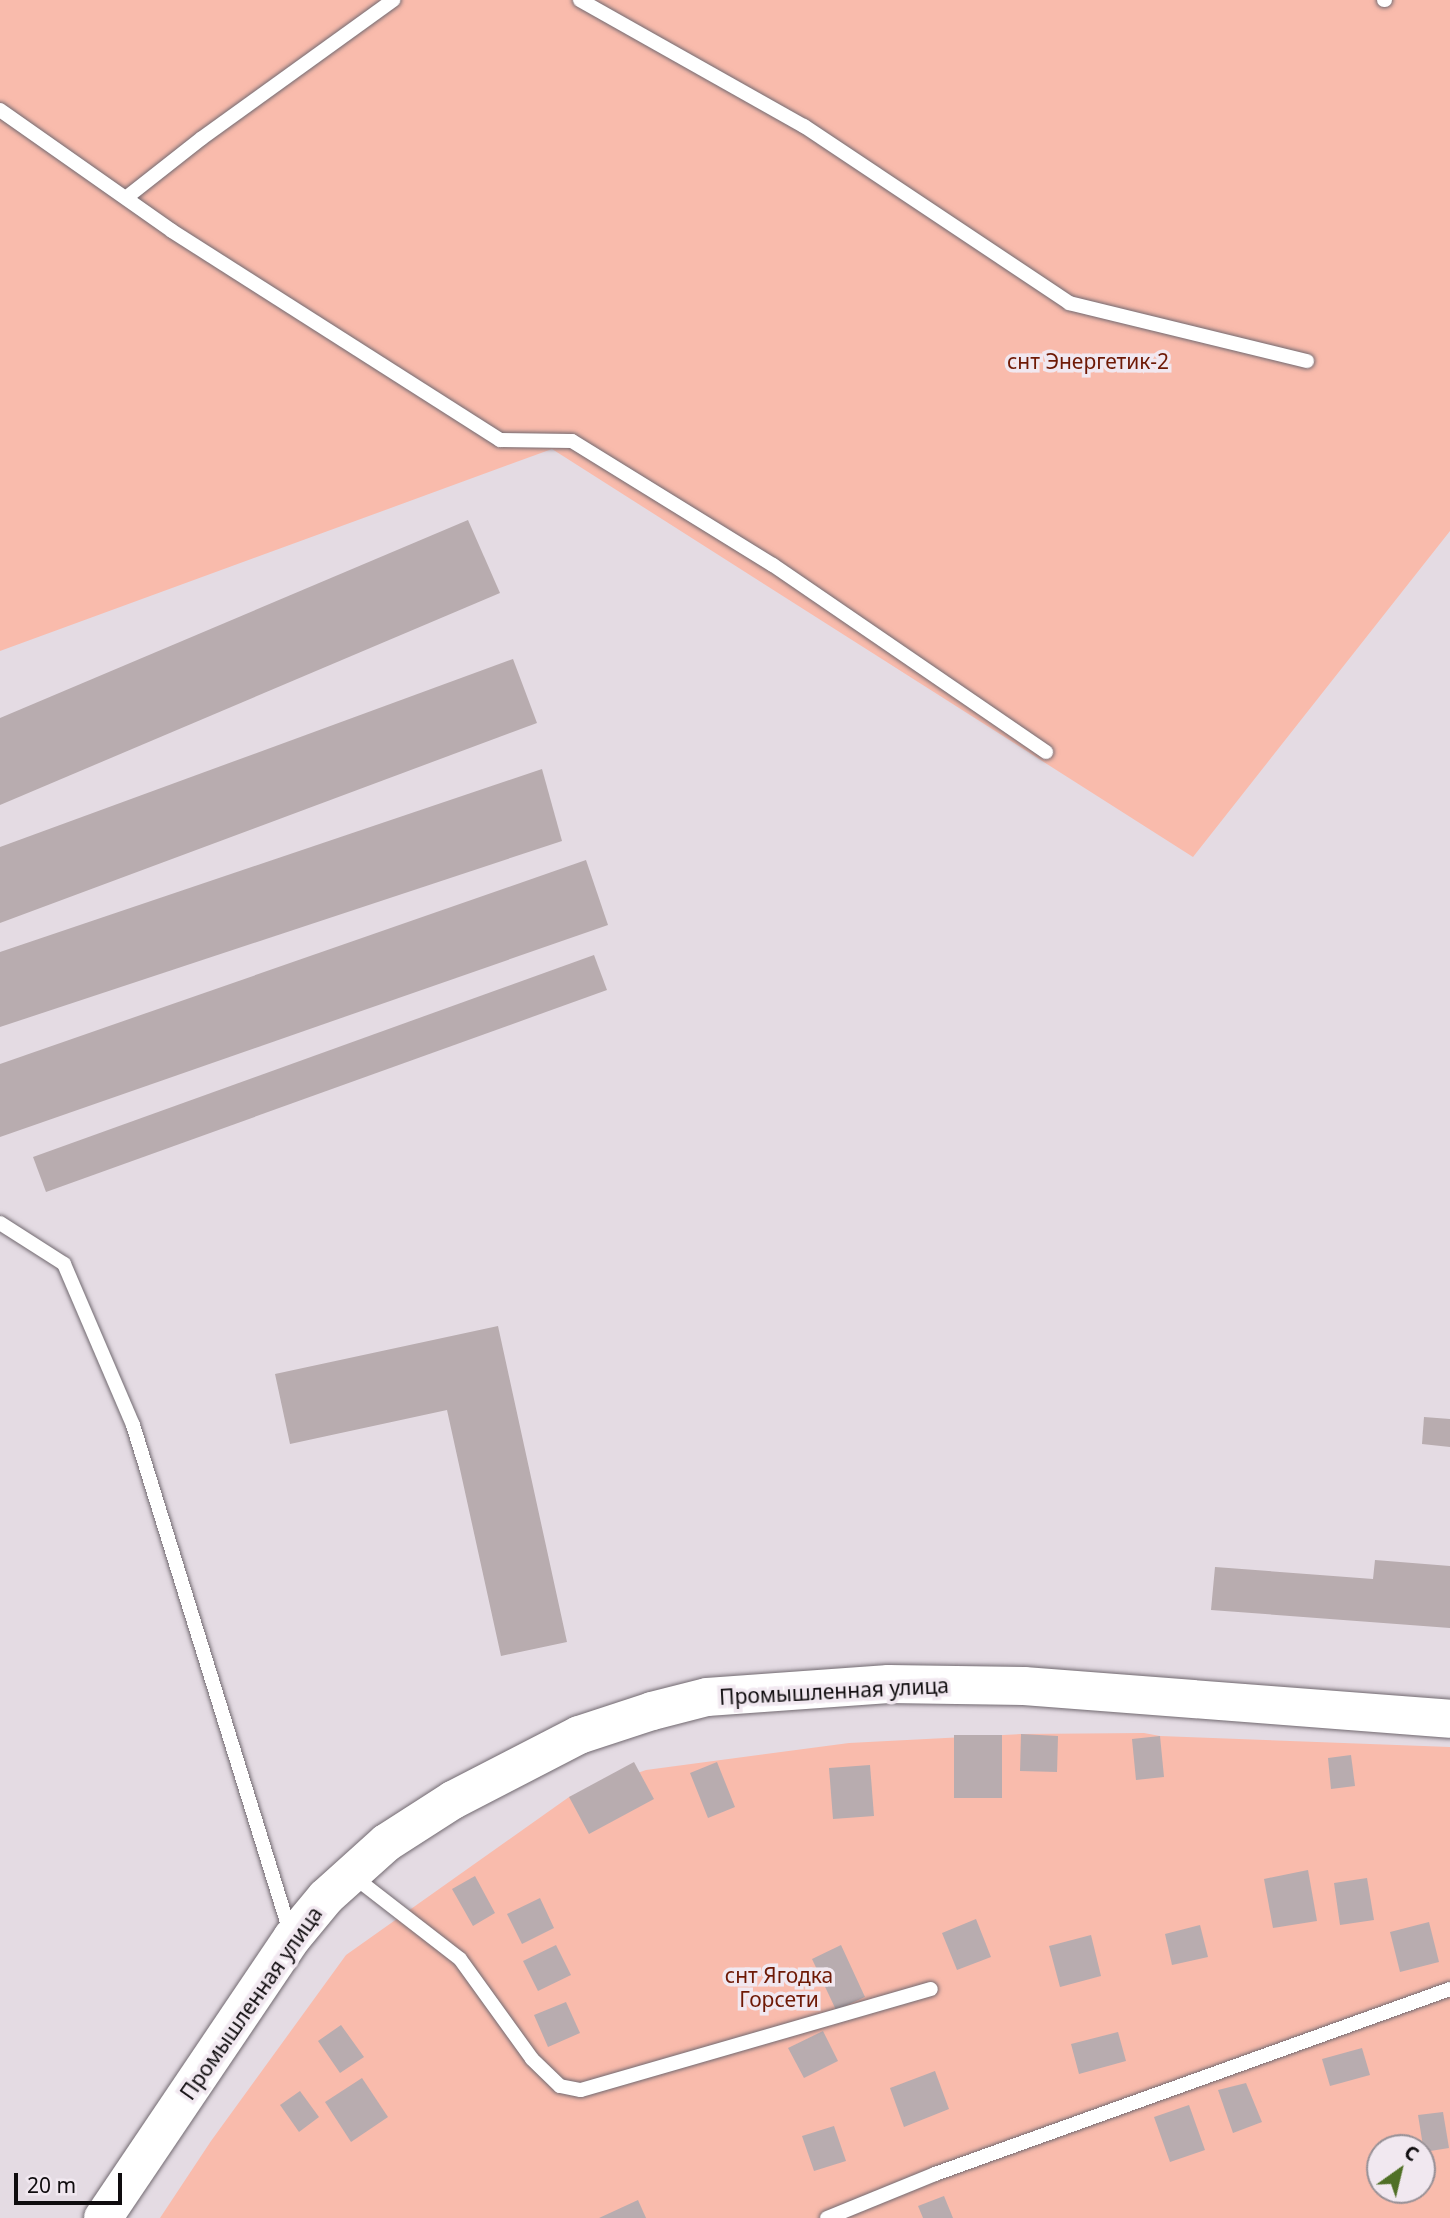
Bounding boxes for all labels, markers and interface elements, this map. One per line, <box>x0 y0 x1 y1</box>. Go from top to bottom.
park label: снт Энергетик-2 <box>1007 348 1169 374</box>
street label: Промышленная улица <box>719 1672 949 1710</box>
street label: Промышленная улица <box>175 1902 327 2104</box>
park label: снт Ягодка Горсети <box>725 1962 833 2012</box>
north arrow <box>1366 2134 1436 2204</box>
text: С <box>1399 2139 1424 2167</box>
scale bar <box>18 2158 126 2202</box>
text: 20 m <box>27 2171 76 2199</box>

